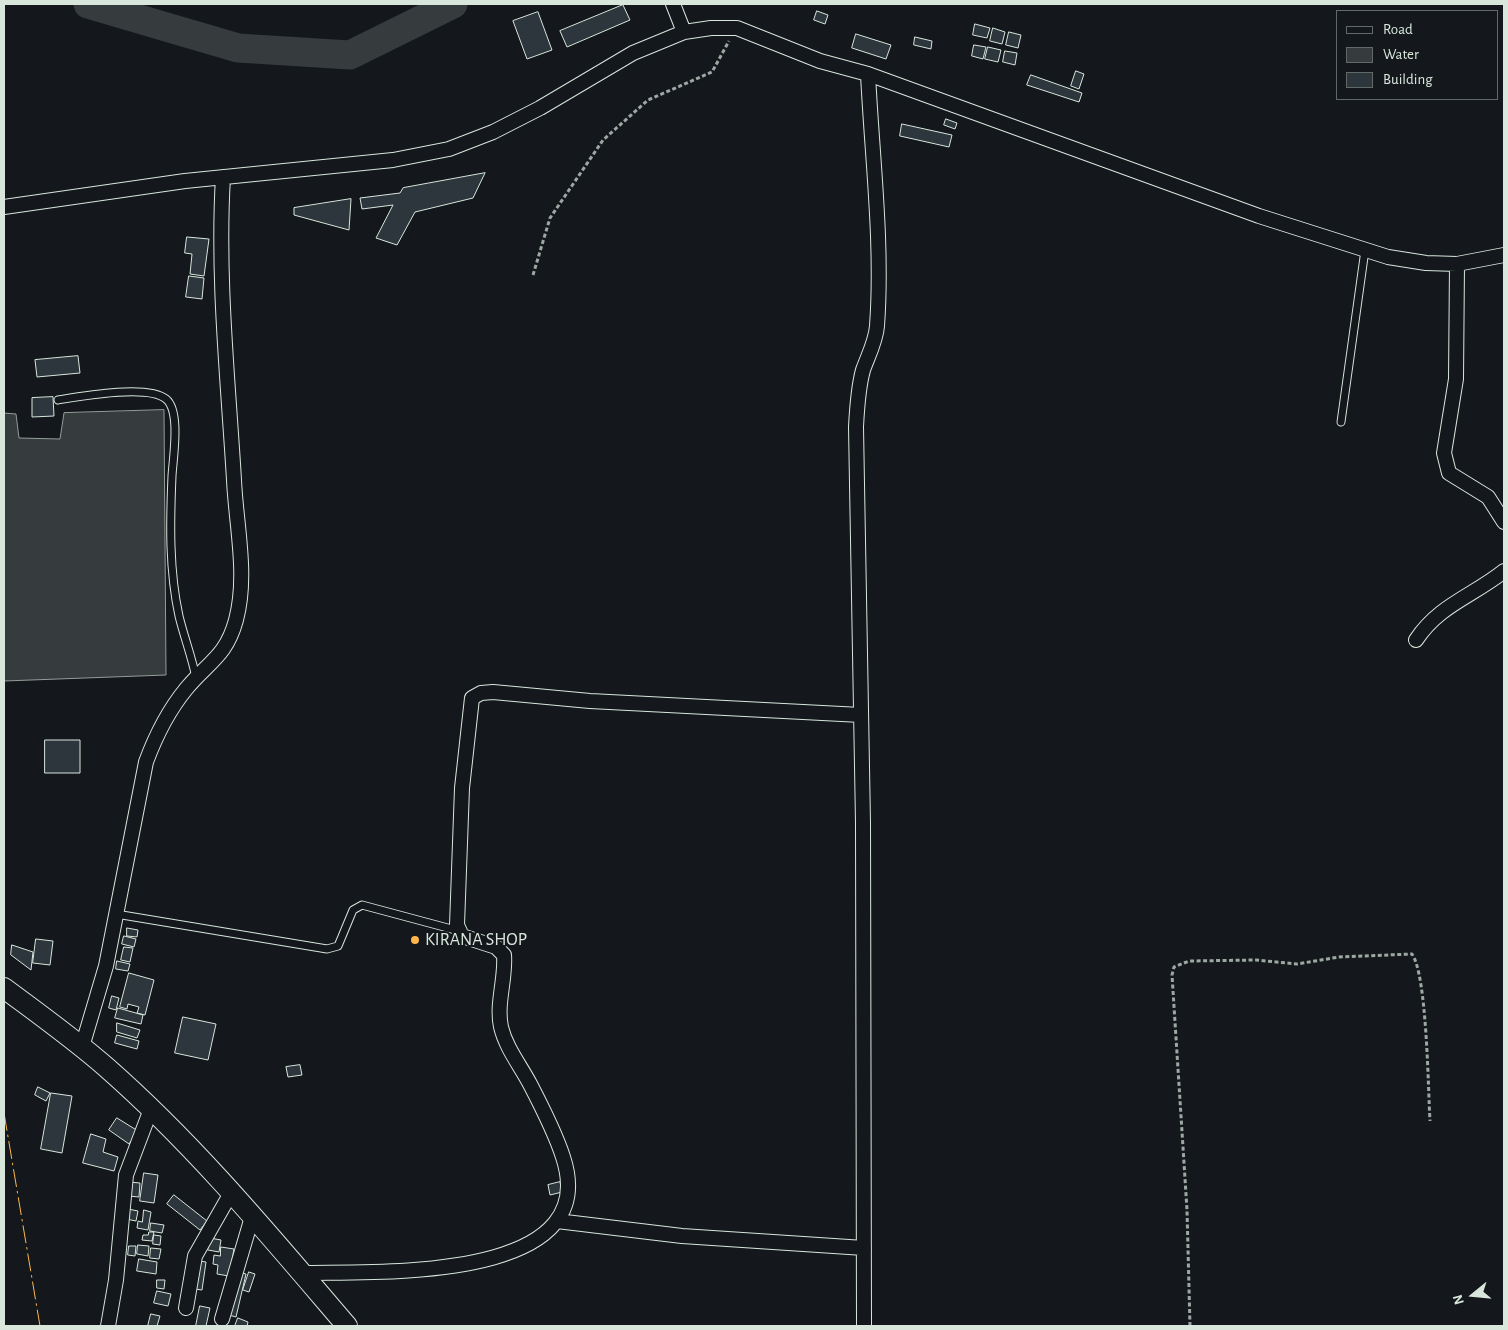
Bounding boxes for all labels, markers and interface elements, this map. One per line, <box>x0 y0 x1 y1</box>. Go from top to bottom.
legend <box>1336 10 1498 100</box>
text: Road <box>1383 22 1413 37</box>
text: Water <box>1383 47 1419 62</box>
text: Building <box>1383 72 1433 87</box>
place label: KIRANA SHOP <box>425 929 527 951</box>
marker: KIRANA SHOP <box>409 934 421 946</box>
north arrow <box>1448 1270 1498 1320</box>
text: N <box>1451 1293 1467 1306</box>

